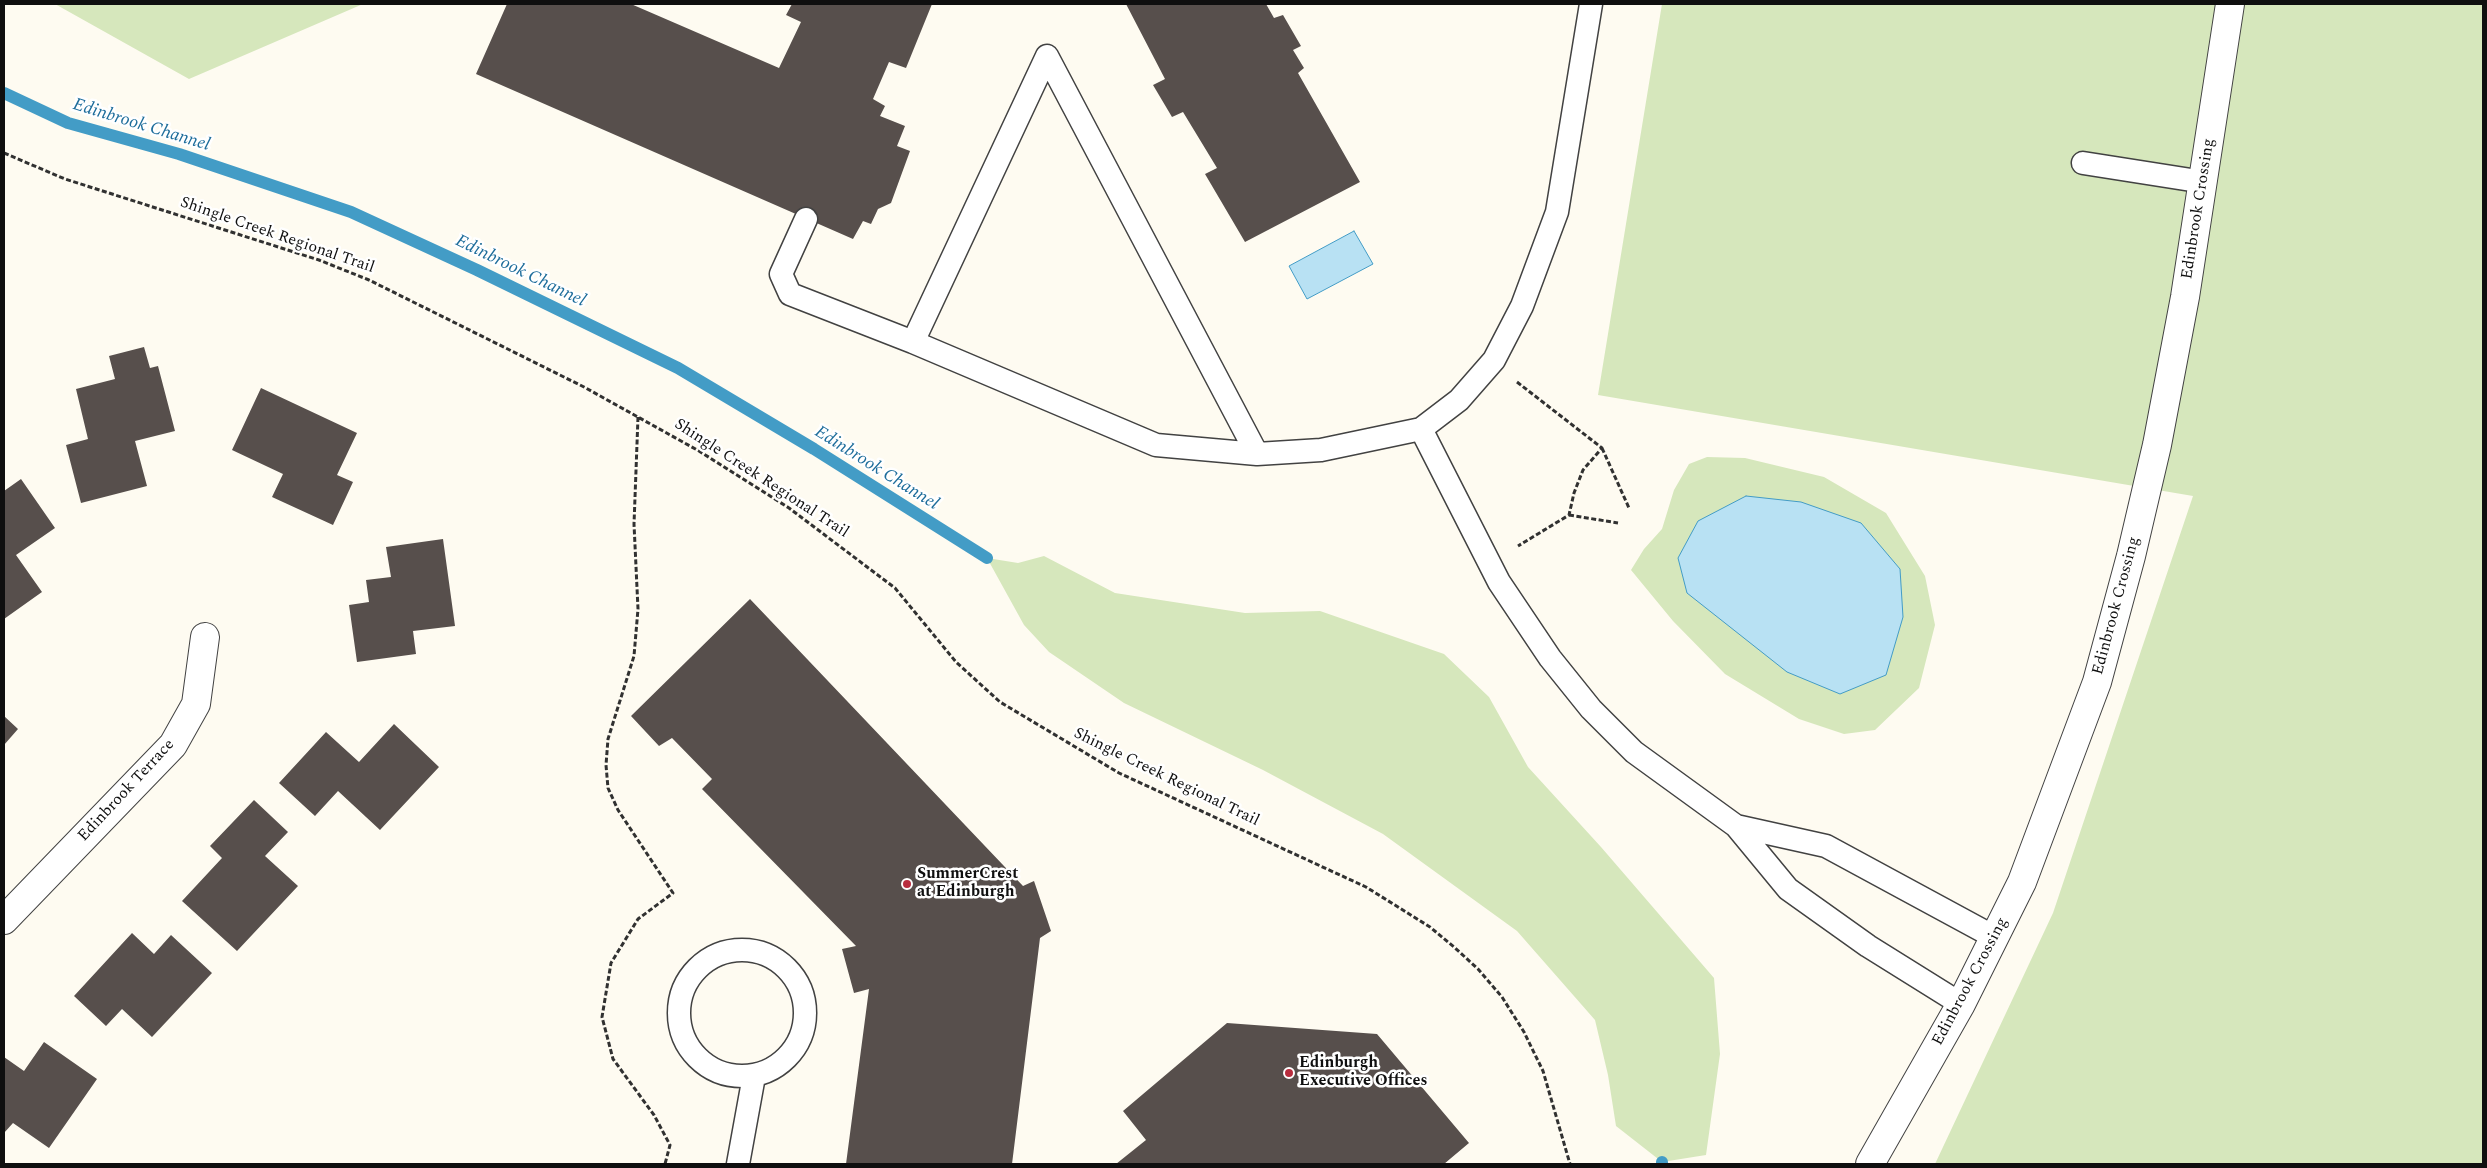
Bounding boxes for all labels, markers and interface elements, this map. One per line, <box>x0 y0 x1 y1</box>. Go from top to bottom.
water label: Edinbrook Channel <box>70 95 212 157</box>
street label: Edinbrook Crossing <box>2178 137 2220 281</box>
street label: Shingle Creek Regional Trail <box>177 194 377 278</box>
water label: Edinbrook Channel <box>451 231 589 313</box>
street label: Shingle Creek Regional Trail <box>670 415 852 543</box>
water label: Edinbrook Channel <box>810 422 942 516</box>
street label: Edinbrook Crossing <box>2089 535 2145 677</box>
street label: Shingle Creek Regional Trail <box>1070 725 1262 831</box>
street label: Edinbrook Terrace <box>75 736 179 846</box>
place label: SummerCrest at Edinburgh <box>917 865 1018 903</box>
marker: SummerCrest at Edinburgh <box>901 878 913 890</box>
street label: Edinbrook Crossing <box>1929 915 2013 1049</box>
place label: Edinburgh Executive Offices <box>1299 1054 1427 1092</box>
marker: Edinburgh Executive Offices <box>1283 1067 1295 1079</box>

